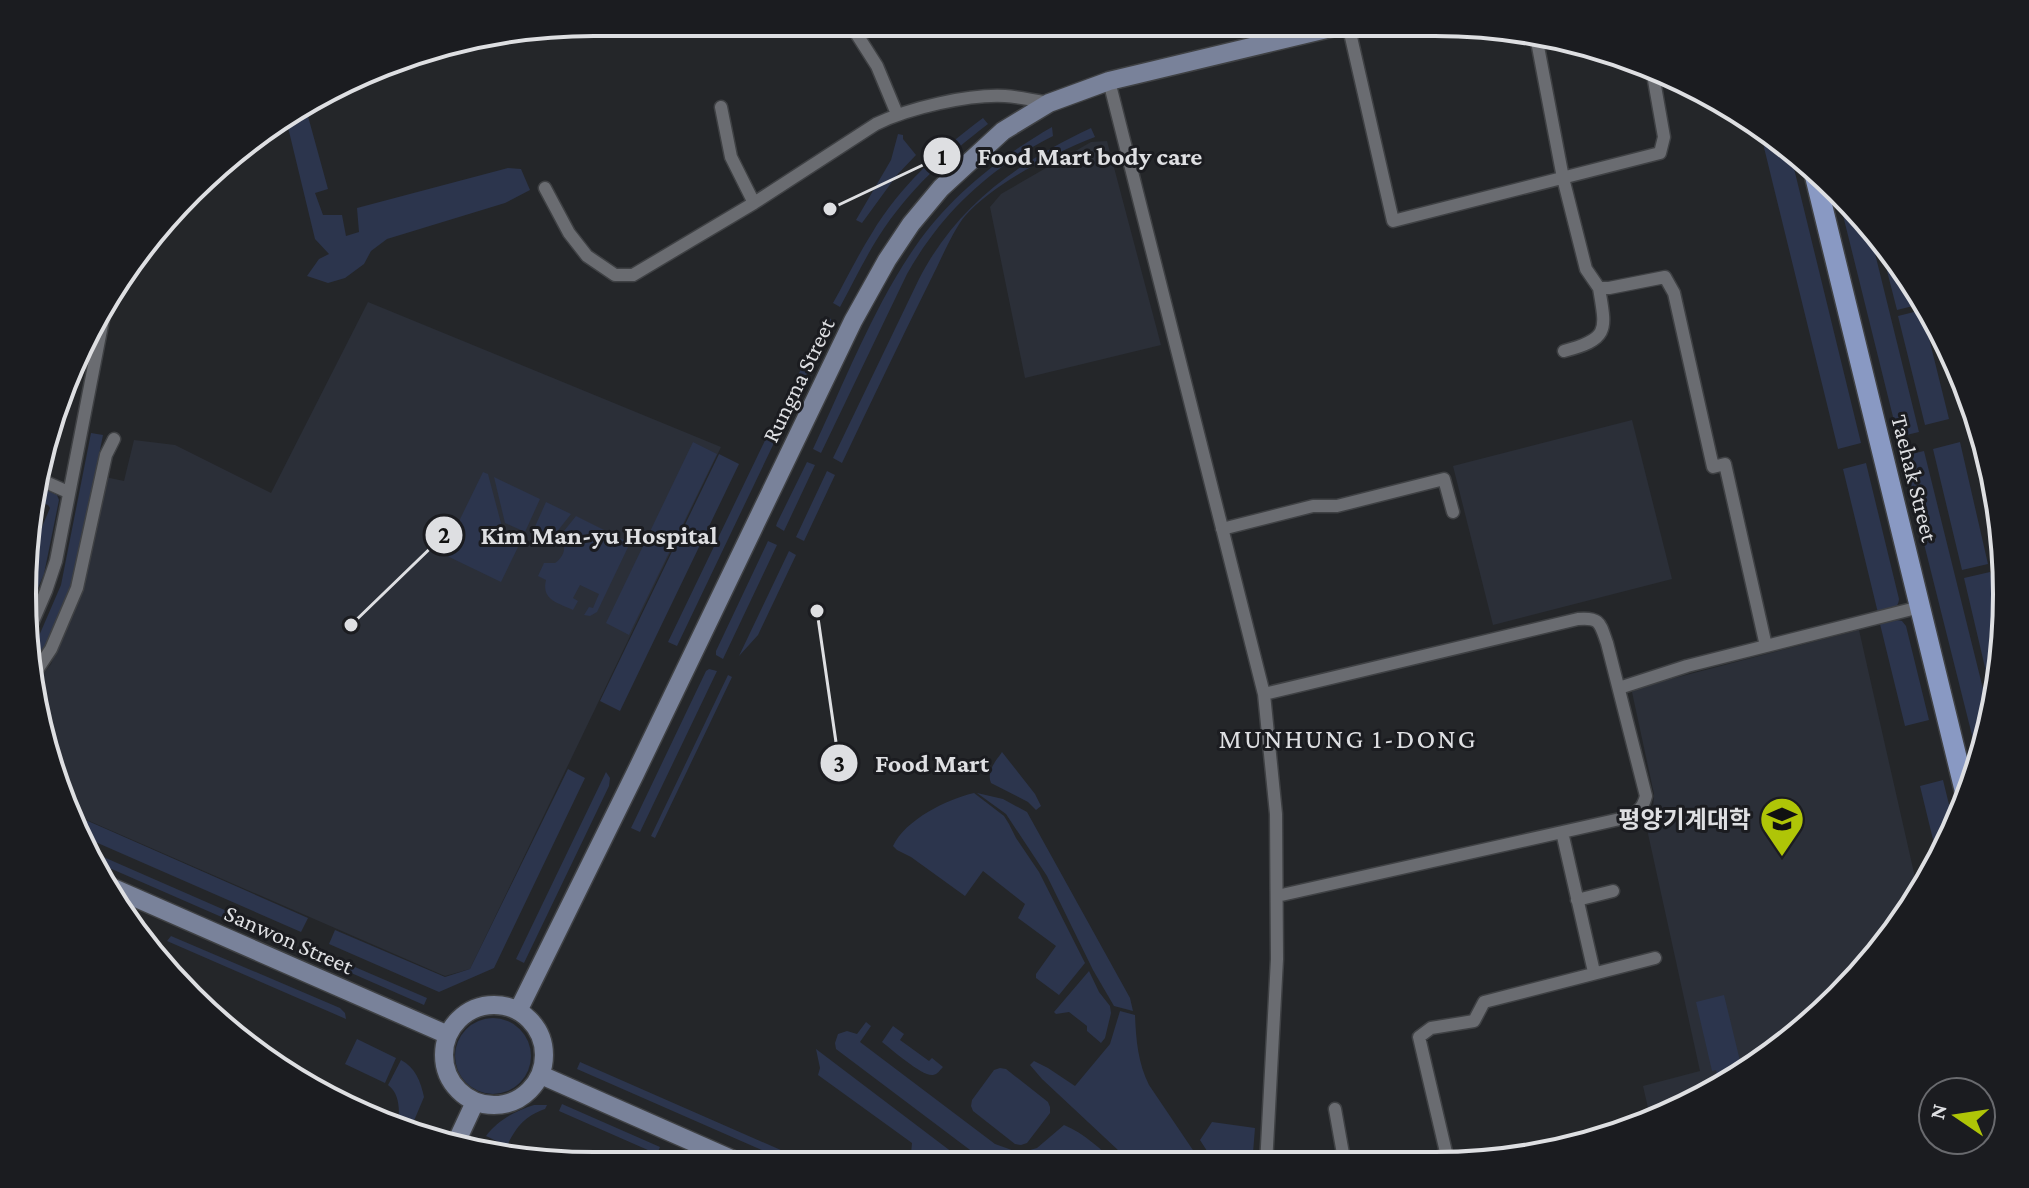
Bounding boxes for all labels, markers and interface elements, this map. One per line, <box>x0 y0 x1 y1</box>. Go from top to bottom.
callout: Food Mart body care <box>922 131 1219 181</box>
text: Food Mart body care <box>978 142 1202 171</box>
text: 1 <box>938 143 947 170</box>
street label: Rungna Street <box>756 312 840 447</box>
street label: Taehak Street <box>1886 412 1944 545</box>
callout: Kim Man-yu Hospital <box>424 510 733 560</box>
text: 2 <box>438 521 450 548</box>
text: Kim Man-yu Hospital <box>480 521 718 550</box>
district label: MUNHUNG 1-DONG <box>1219 723 1477 754</box>
callout: Food Mart <box>819 738 1005 788</box>
text: Food Mart <box>875 749 990 778</box>
text: 3 <box>833 750 845 777</box>
school or university icon: 평양기계대학 <box>1758 795 1806 858</box>
place label: 평양기계대학 <box>1619 806 1751 833</box>
street label: Sanwon Street <box>220 899 359 980</box>
north arrow <box>1917 1076 1997 1156</box>
text: N <box>1924 1101 1952 1122</box>

